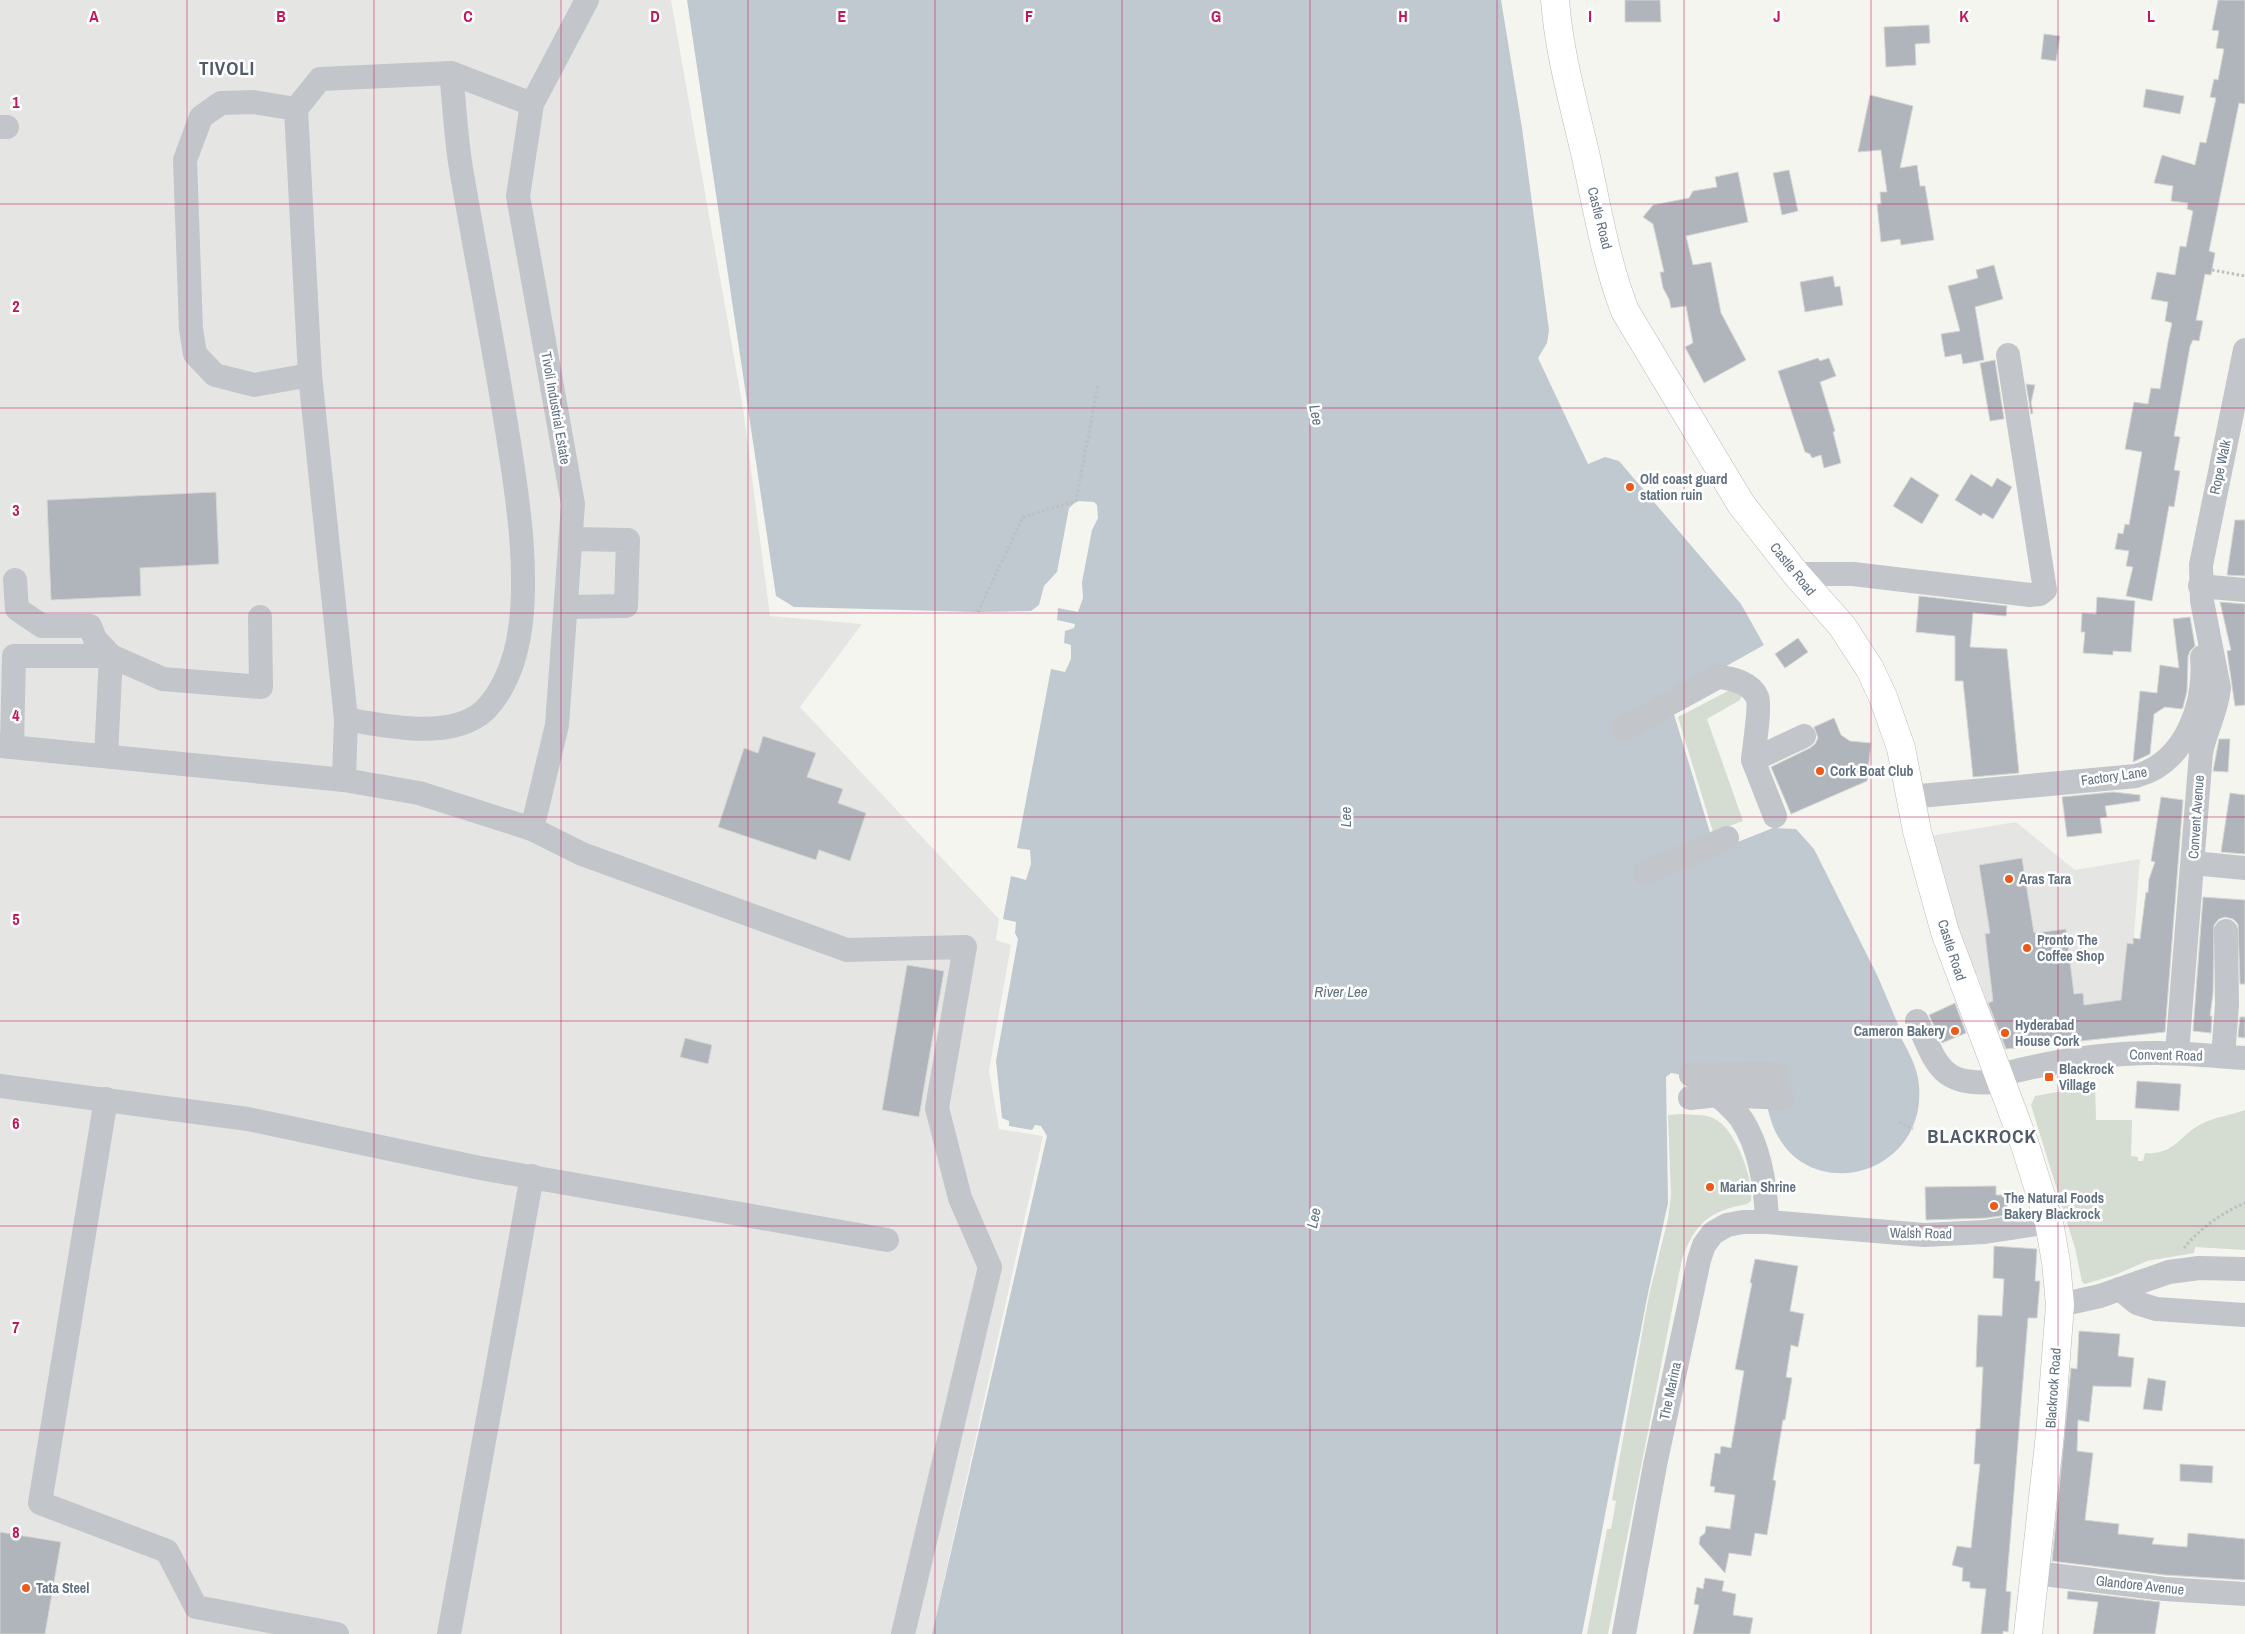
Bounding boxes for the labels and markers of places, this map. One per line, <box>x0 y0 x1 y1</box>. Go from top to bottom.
place label: Old coast guard station ruin <box>1640 470 1727 504</box>
marker: Old coast guard station ruin <box>1624 481 1636 493</box>
place label: Cork Boat Club <box>1830 762 1914 780</box>
marker: Cork Boat Club <box>1814 765 1826 777</box>
place label: Aras Tara <box>2019 870 2072 888</box>
marker: Aras Tara <box>2003 873 2015 885</box>
place label: Pronto The Coffee Shop <box>2037 931 2105 965</box>
marker: Pronto The Coffee Shop <box>2021 942 2033 954</box>
place label: Hyderabad House Cork <box>2015 1016 2080 1050</box>
place label: Cameron Bakery <box>1854 1022 1946 1040</box>
marker: Cameron Bakery <box>1949 1025 1961 1037</box>
marker: Hyderabad House Cork <box>1999 1027 2011 1039</box>
place label: Blackrock Village <box>2059 1060 2114 1094</box>
marker: Blackrock Village <box>2043 1071 2055 1083</box>
place label: Marian Shrine <box>1720 1178 1796 1196</box>
marker: Marian Shrine <box>1704 1181 1716 1193</box>
place label: The Natural Foods Bakery Blackrock <box>2004 1189 2104 1223</box>
marker: The Natural Foods Bakery Blackrock <box>1988 1200 2000 1212</box>
place label: Tata Steel <box>36 1579 89 1597</box>
marker: Tata Steel <box>20 1582 32 1594</box>

